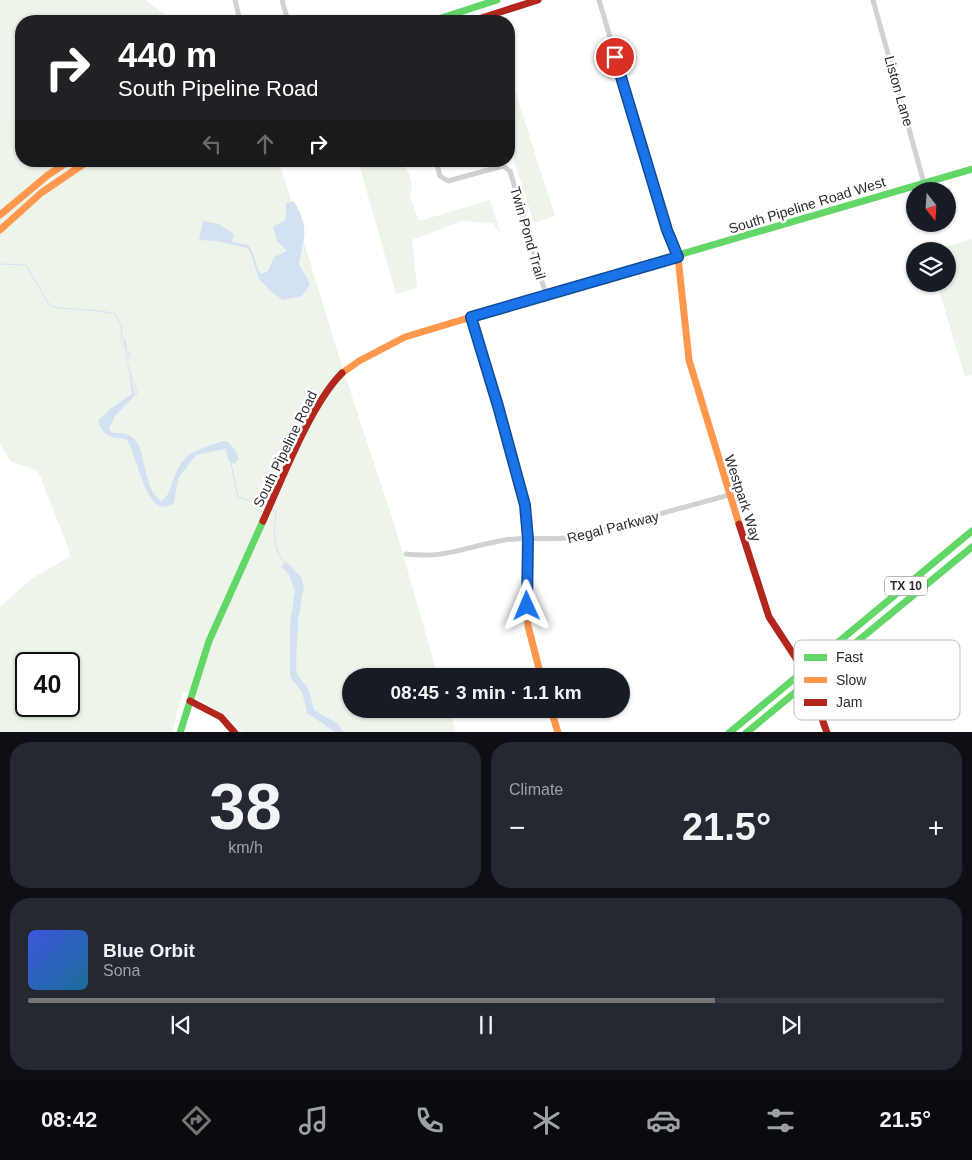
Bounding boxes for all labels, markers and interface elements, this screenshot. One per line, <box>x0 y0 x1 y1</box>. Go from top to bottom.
icon: right <box>35 35 100 100</box>
text: 440 m <box>118 35 217 74</box>
pin <box>594 36 636 78</box>
icon: arrive <box>601 43 629 71</box>
street label: Liston Lane <box>881 54 917 128</box>
text: South Pipeline Road <box>118 76 319 101</box>
icon: left <box>198 130 226 158</box>
icon: ahead <box>251 130 279 158</box>
icon: right <box>304 130 332 158</box>
street label: South Pipeline Road West <box>727 173 887 237</box>
north arrow <box>906 182 956 232</box>
map controls <box>906 182 956 292</box>
street label: Twin Pond Trail <box>507 185 549 281</box>
button: layers <box>906 242 956 292</box>
street label: South Pipeline Road <box>250 388 320 510</box>
street label: Westpark Way <box>721 453 765 543</box>
street label: Regal Parkway <box>565 508 661 546</box>
road number: TX 10 <box>885 576 927 596</box>
position arrow <box>500 579 552 631</box>
legend <box>794 640 960 720</box>
text: Fast <box>836 649 863 665</box>
speed limit sign: 40 <box>15 652 80 717</box>
text: Slow <box>836 672 867 688</box>
text: 08:45 · 3 min · 1.1 km <box>390 682 582 703</box>
text: Jam <box>836 694 862 710</box>
text: 38 <box>209 770 282 843</box>
text: Climate <box>509 781 563 798</box>
text: 21.5° <box>682 806 771 848</box>
text: − <box>509 812 525 843</box>
text: + <box>928 812 944 843</box>
text: km/h <box>228 839 263 856</box>
text: Blue Orbit <box>103 940 195 961</box>
text: Sona <box>103 962 140 979</box>
icon: previous <box>167 1011 195 1039</box>
icon: pause <box>472 1011 500 1039</box>
icon: next <box>777 1011 805 1039</box>
icon: directions <box>179 1103 214 1138</box>
icon: music <box>296 1103 331 1138</box>
icon: phone <box>412 1103 447 1138</box>
icon: climate <box>529 1103 564 1138</box>
icon: car <box>646 1103 681 1138</box>
icon: filters <box>763 1103 798 1138</box>
text: 08:42 <box>41 1107 97 1132</box>
text: 21.5° <box>879 1107 931 1132</box>

